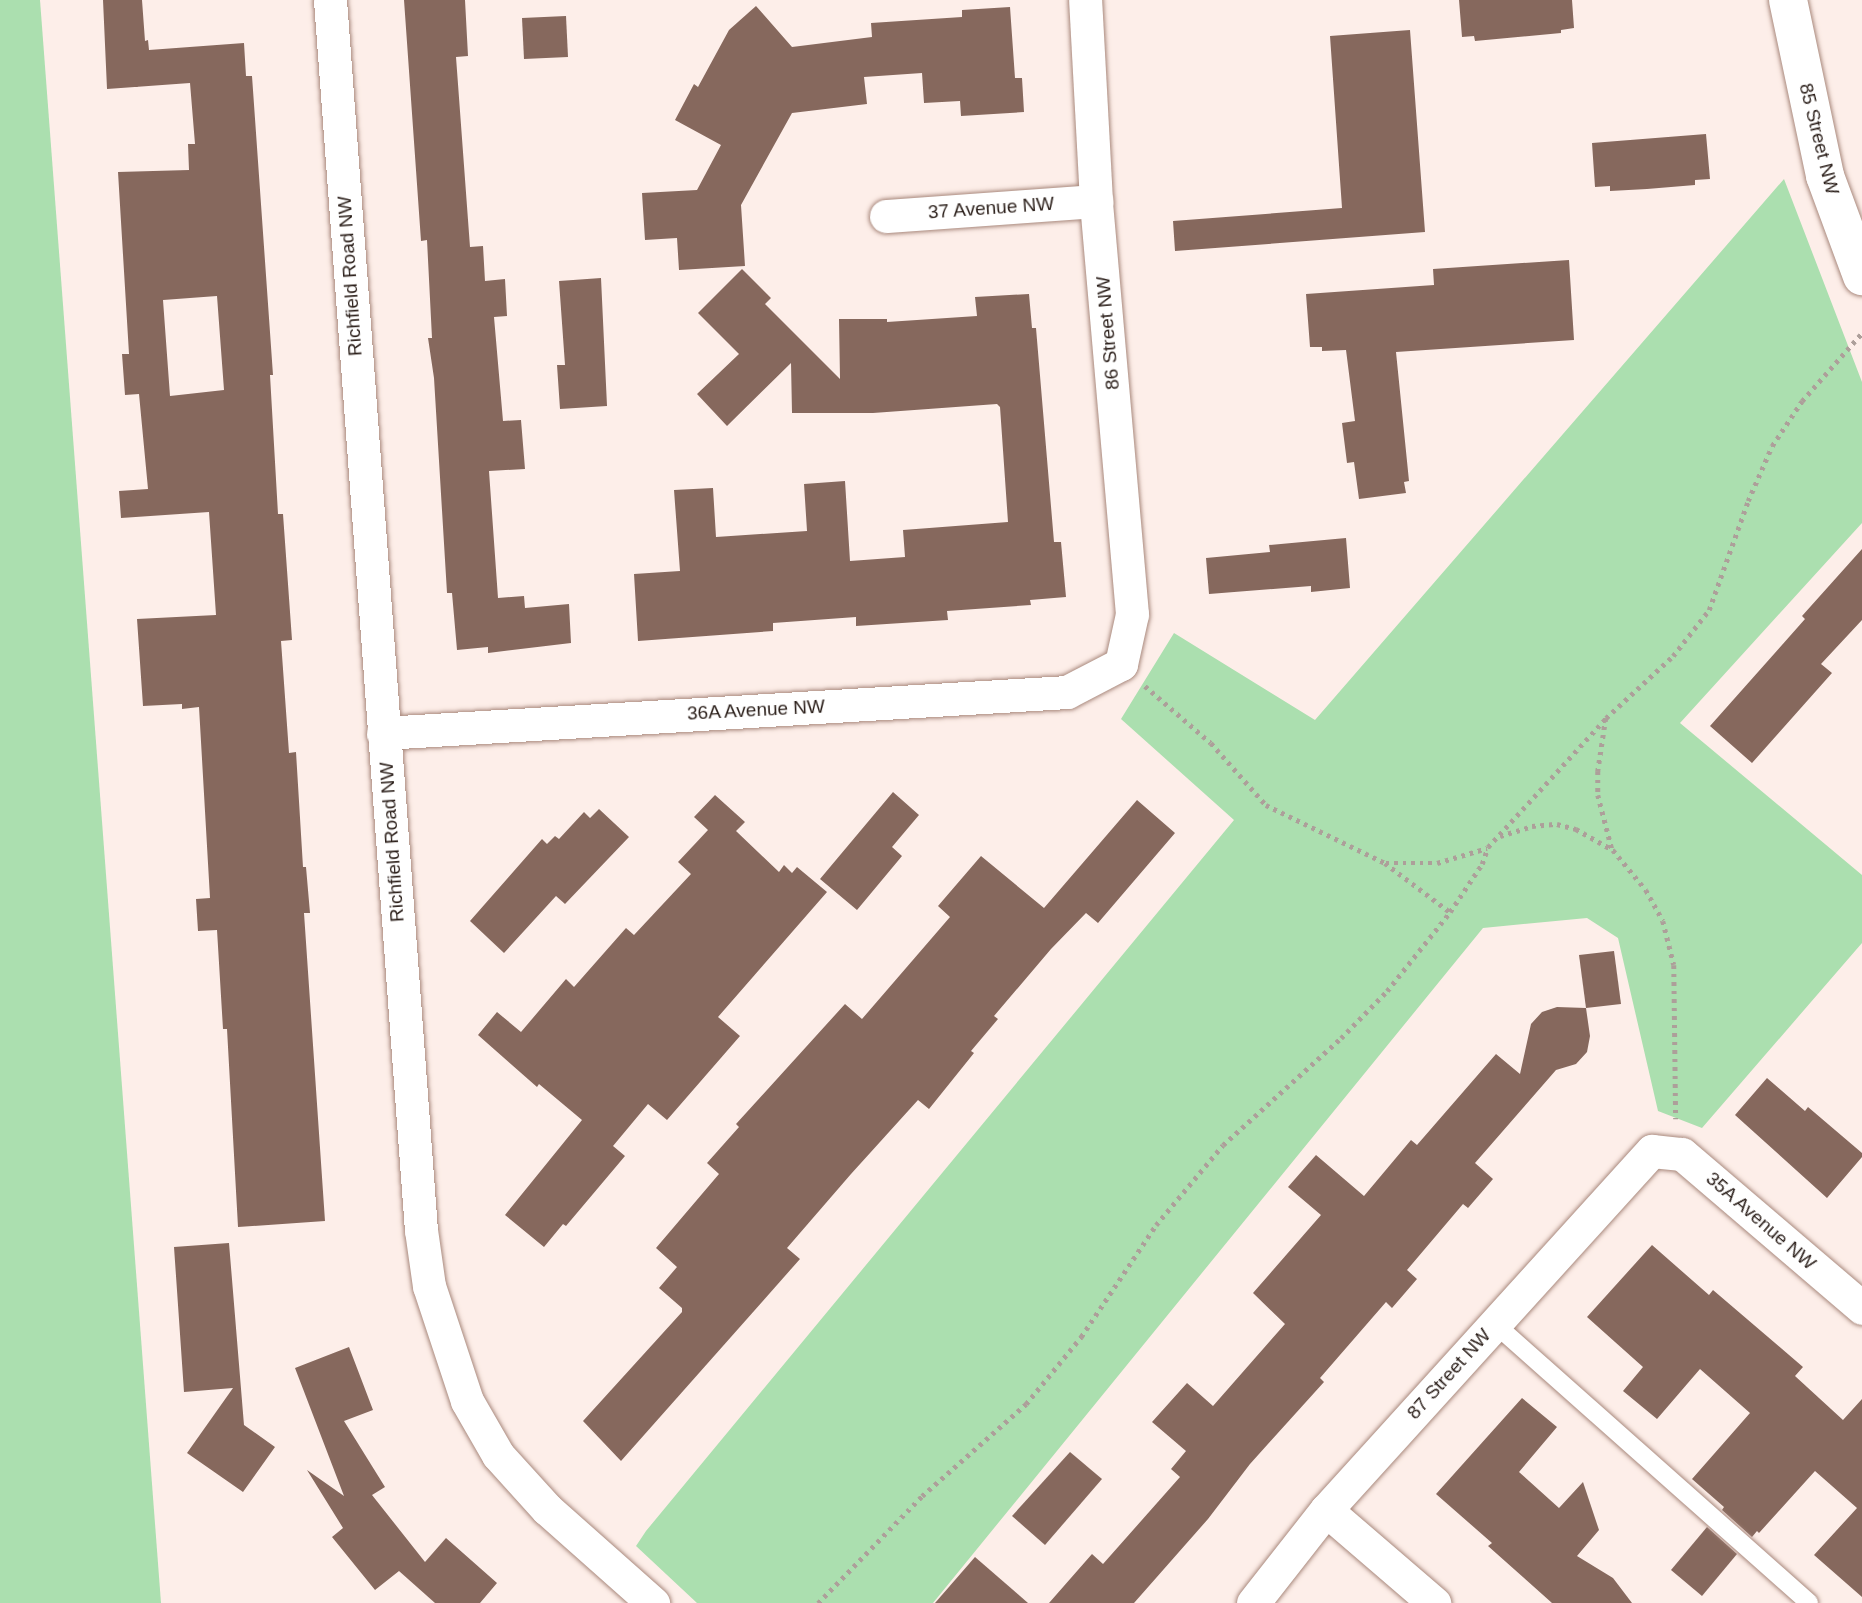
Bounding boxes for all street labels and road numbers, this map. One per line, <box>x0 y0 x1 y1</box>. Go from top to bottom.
street label: 85 Street NW <box>1794 81 1844 197</box>
street label: 37 Avenue NW <box>927 192 1055 224</box>
street label: Richfield Road NW <box>333 195 367 357</box>
street label: 86 Street NW <box>1092 275 1124 391</box>
street label: 36A Avenue NW <box>685 695 827 725</box>
street label: Richfield Road NW <box>375 761 409 923</box>
street label: 35A Avenue NW <box>1701 1166 1821 1276</box>
street label: 87 Street NW <box>1402 1324 1496 1424</box>

